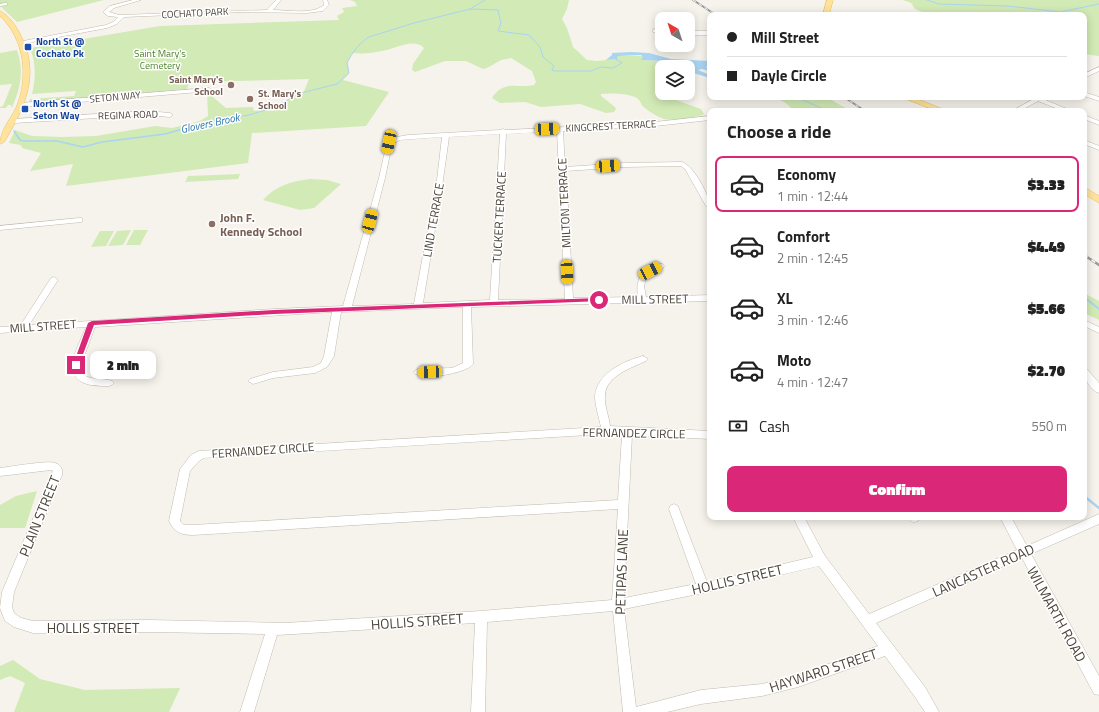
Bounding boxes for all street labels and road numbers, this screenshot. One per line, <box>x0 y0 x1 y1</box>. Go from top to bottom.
street label: COCHATO PARK <box>161 4 229 22</box>
street label: SETON WAY <box>89 87 142 107</box>
street label: REGINA ROAD <box>98 106 158 124</box>
street label: KINGCREST TERRACE <box>565 116 657 136</box>
street label: MILTON TERRACE <box>552 157 576 249</box>
street label: TUCKER TERRACE <box>487 170 511 263</box>
street label: LIND TERRACE <box>417 181 449 259</box>
street label: MILL STREET <box>621 289 689 309</box>
street label: MILL STREET <box>9 314 78 338</box>
street label: FERNANDEZ CIRCLE <box>582 423 686 443</box>
street label: FERNANDEZ CIRCLE <box>211 437 315 463</box>
street label: PLAIN STREET <box>13 472 65 560</box>
street label: PETIPAS LANE <box>609 528 633 615</box>
street label: LANCASTER ROAD <box>929 538 1037 602</box>
street label: HOLLIS STREET <box>690 558 785 600</box>
street label: WILMARTH ROAD <box>1022 563 1092 665</box>
street label: HOLLIS STREET <box>370 607 465 635</box>
street label: HOLLIS STREET <box>47 617 140 638</box>
street label: HAYWARD STREET <box>766 642 880 697</box>

